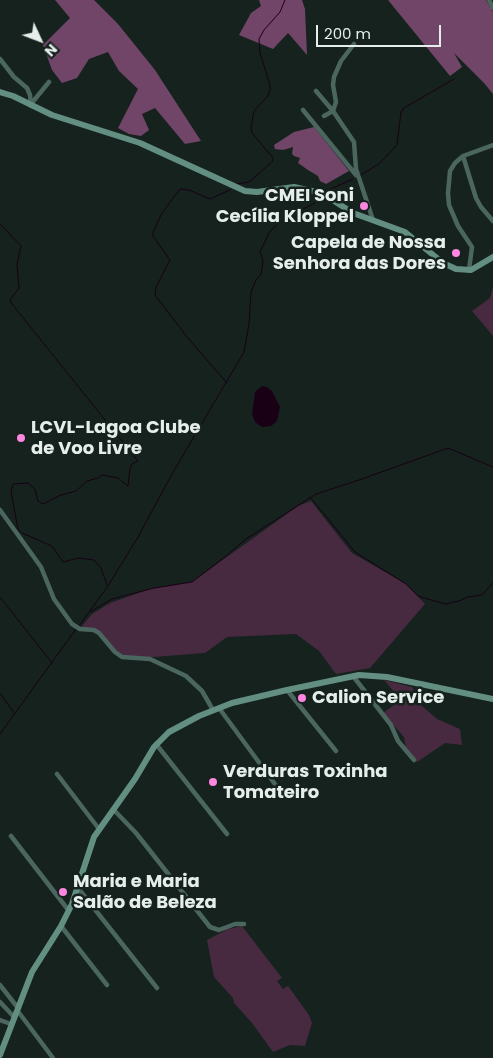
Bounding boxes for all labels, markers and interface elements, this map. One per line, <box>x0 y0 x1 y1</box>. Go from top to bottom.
north arrow <box>15 15 65 65</box>
scale bar <box>318 15 443 47</box>
text: 200 m <box>324 23 371 44</box>
text: N <box>40 40 62 61</box>
place label: CMEI Soni Cecília Kloppel <box>216 185 354 228</box>
marker: CMEI Soni Cecília Kloppel <box>358 200 370 212</box>
place label: Capela de Nossa Senhora das Dores <box>273 232 446 274</box>
marker: Capela de Nossa Senhora das Dores <box>450 247 462 259</box>
place label: LCVL-Lagoa Clube de Voo Livre <box>31 417 200 459</box>
marker: LCVL-Lagoa Clube de Voo Livre <box>15 432 27 444</box>
place label: Calion Service <box>312 687 444 709</box>
marker: Calion Service <box>296 692 308 704</box>
place label: Verduras Toxinha Tomateiro <box>223 761 388 804</box>
marker: Verduras Toxinha Tomateiro <box>207 776 219 788</box>
place label: Maria e Maria Salão de Beleza <box>73 871 217 914</box>
marker: Maria e Maria Salão de Beleza <box>57 886 69 898</box>

